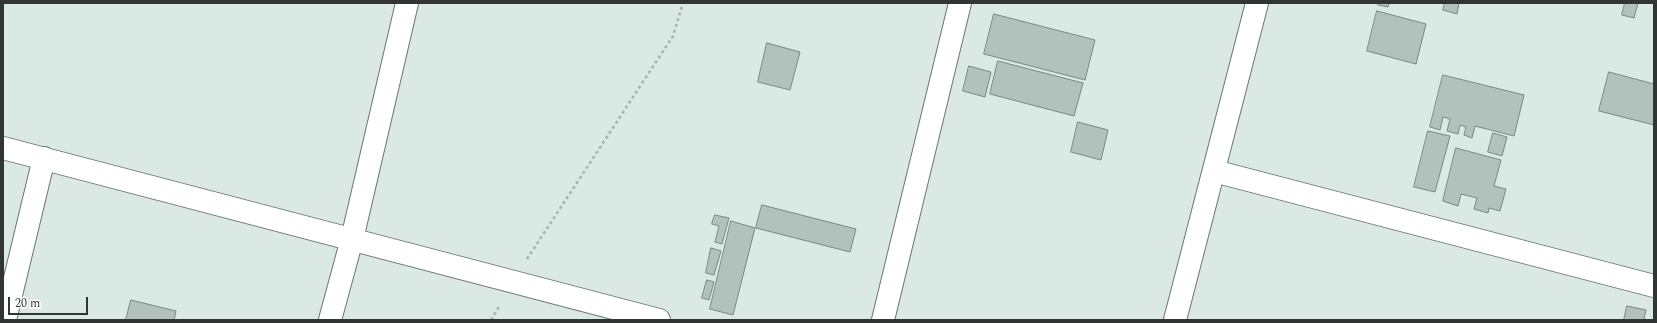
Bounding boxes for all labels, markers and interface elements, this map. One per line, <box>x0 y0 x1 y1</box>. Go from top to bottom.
scale bar <box>10 289 90 315</box>
text: 20 m <box>15 294 40 313</box>

